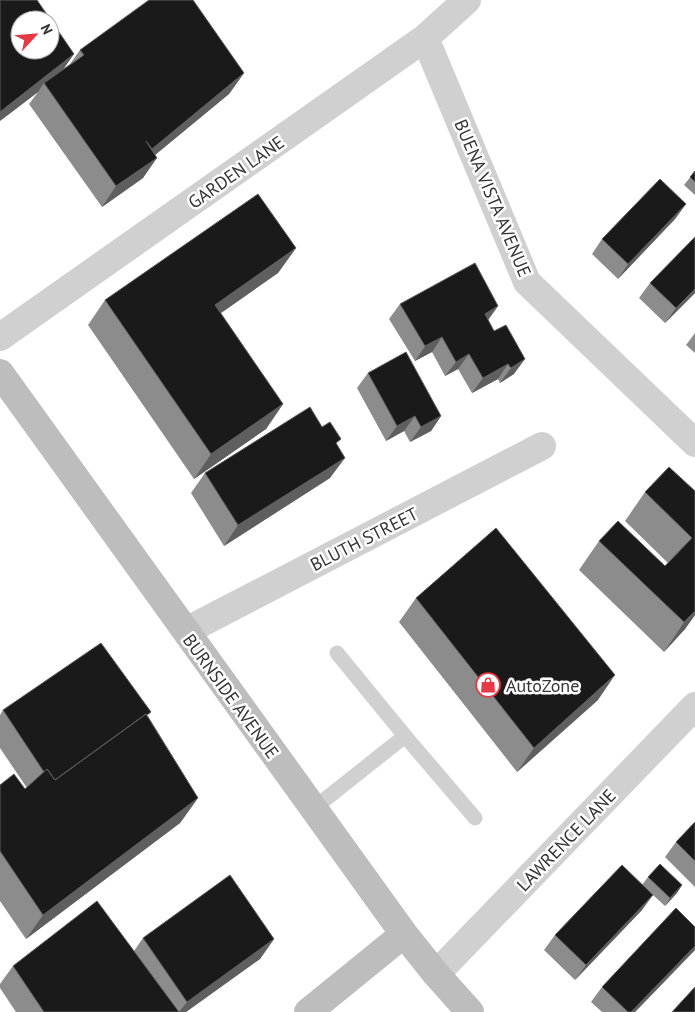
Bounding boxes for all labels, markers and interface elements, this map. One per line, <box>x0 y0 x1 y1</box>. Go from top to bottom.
north arrow <box>10 10 60 60</box>
text: N <box>37 21 57 37</box>
street label: BUENA VISTA AVENUE <box>449 116 537 280</box>
street label: GARDEN LANE <box>183 130 289 214</box>
street label: BLUTH STREET <box>306 502 422 576</box>
street label: BURNSIDE AVENUE <box>178 629 284 763</box>
shop icon: AutoZone <box>475 672 501 698</box>
place label: AutoZone <box>506 674 579 697</box>
street label: LAWRENCE LANE <box>511 784 621 896</box>

